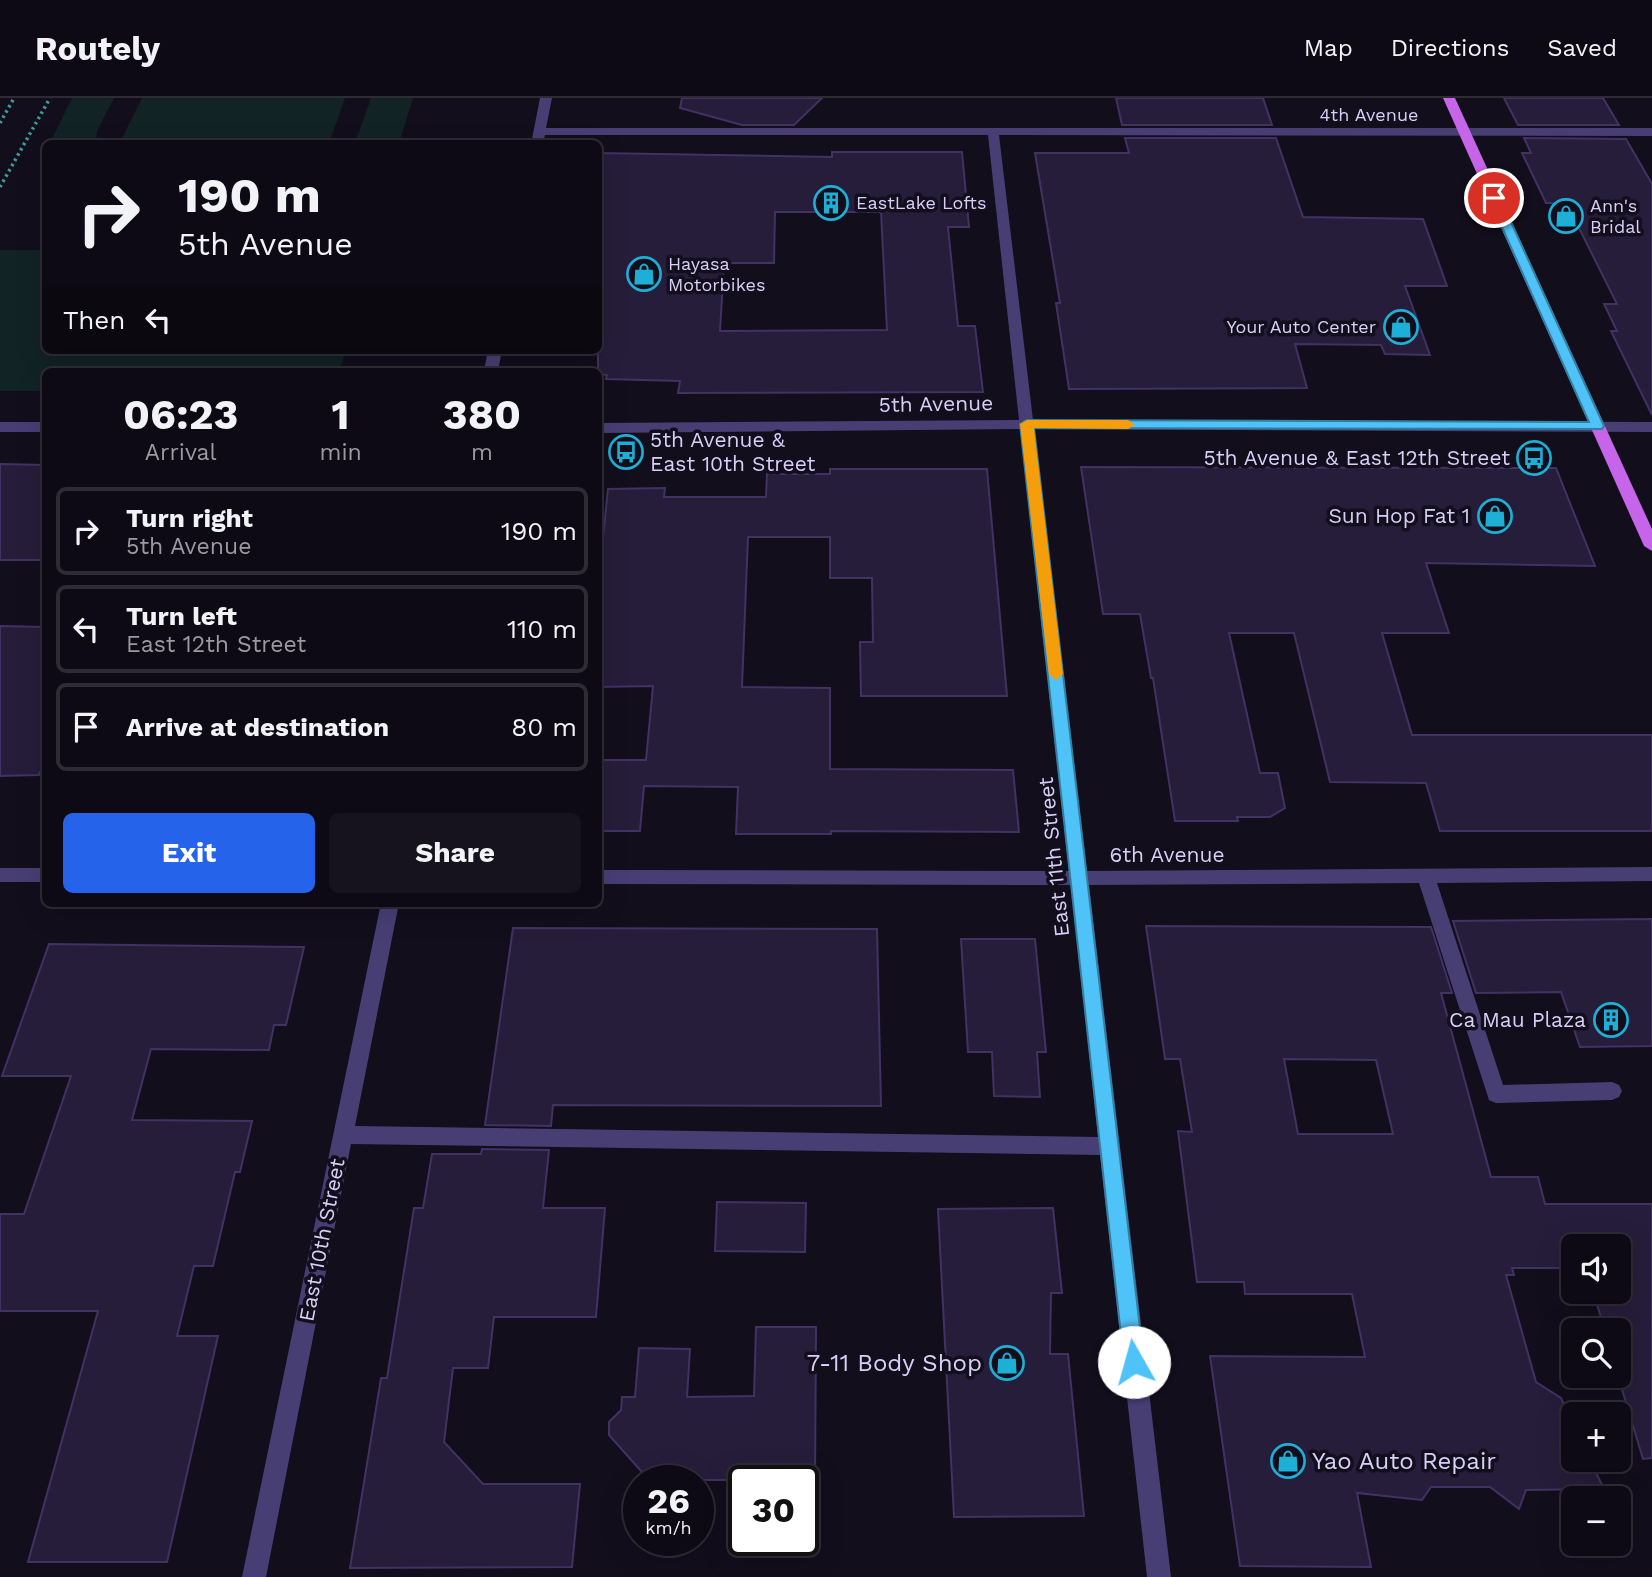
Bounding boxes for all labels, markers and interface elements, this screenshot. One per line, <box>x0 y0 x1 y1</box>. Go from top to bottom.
text: Routely <box>35 29 160 68</box>
text: Map <box>1304 34 1353 62</box>
text: Directions <box>1391 34 1509 62</box>
text: Saved <box>1547 34 1617 62</box>
street label: 4th Avenue <box>1320 104 1418 125</box>
text: 190 m <box>178 166 321 224</box>
icon: right <box>63 168 154 259</box>
pin <box>1464 168 1524 228</box>
icon: arrive <box>1475 179 1513 217</box>
building icon: EastLake Lofts <box>812 184 850 222</box>
place label: EastLake Lofts <box>856 192 986 213</box>
place label: Ann's Bridal <box>1590 195 1641 237</box>
shop icon: Ann's Bridal <box>1547 197 1585 235</box>
text: 5th Avenue <box>178 225 353 263</box>
place label: Hayasa Motorbikes <box>668 253 765 295</box>
shop icon: Hayasa Motorbikes <box>625 255 663 293</box>
icon: left <box>139 301 177 339</box>
text: Then <box>63 305 125 335</box>
shop icon: Your Auto Center <box>1382 308 1420 346</box>
place label: Your Auto Center <box>1226 316 1376 337</box>
text: 06:23 <box>123 390 239 439</box>
text: 1 <box>332 390 350 439</box>
text: 380 <box>443 390 521 439</box>
street label: 5th Avenue <box>878 390 994 417</box>
place label: 5th Avenue & East 10th Street <box>650 427 816 476</box>
bus stop icon: 5th Avenue & East 10th Street <box>607 433 645 471</box>
text: Arrival <box>145 439 217 466</box>
text: min <box>319 439 362 466</box>
text: m <box>471 439 493 466</box>
bus stop icon: 5th Avenue & East 12th Street <box>1515 439 1553 477</box>
place label: 5th Avenue & East 12th Street <box>1203 445 1510 470</box>
shop icon: Sun Hop Fat 1 <box>1476 497 1514 535</box>
text: Turn right <box>126 503 253 533</box>
place label: Sun Hop Fat 1 <box>1328 503 1470 528</box>
icon: right <box>67 512 105 550</box>
text: 190 m <box>501 516 577 546</box>
text: 5th Avenue <box>126 533 252 560</box>
text: Turn left <box>126 601 237 631</box>
icon: left <box>67 610 105 648</box>
text: 110 m <box>507 614 577 644</box>
text: East 12th Street <box>126 631 306 658</box>
icon: arrive <box>67 708 105 746</box>
text: Arrive at destination <box>126 712 389 742</box>
text: 80 m <box>511 712 577 742</box>
street label: East 11th Street <box>1033 776 1074 938</box>
button: Exit <box>63 813 315 893</box>
button: Share <box>329 813 581 893</box>
street label: 6th Avenue <box>1109 842 1225 867</box>
building icon: Ca Mau Plaza <box>1592 1001 1630 1039</box>
place label: Ca Mau Plaza <box>1449 1007 1586 1032</box>
street label: East 10th Street <box>293 1156 350 1323</box>
map controls <box>1561 1234 1631 1556</box>
button: sound <box>1561 1234 1631 1304</box>
button: search <box>1561 1318 1631 1388</box>
position arrow <box>1097 1325 1171 1399</box>
shop icon: 7-11 Body Shop <box>988 1344 1026 1382</box>
place label: 7-11 Body Shop <box>807 1349 982 1377</box>
button: + <box>1561 1402 1631 1472</box>
shop icon: Yao Auto Repair <box>1269 1442 1307 1480</box>
place label: Yao Auto Repair <box>1312 1447 1496 1475</box>
speed limit sign: 30 <box>728 1465 819 1556</box>
text: 26 <box>647 1480 690 1522</box>
button: − <box>1561 1486 1631 1556</box>
text: km/h <box>645 1517 692 1538</box>

